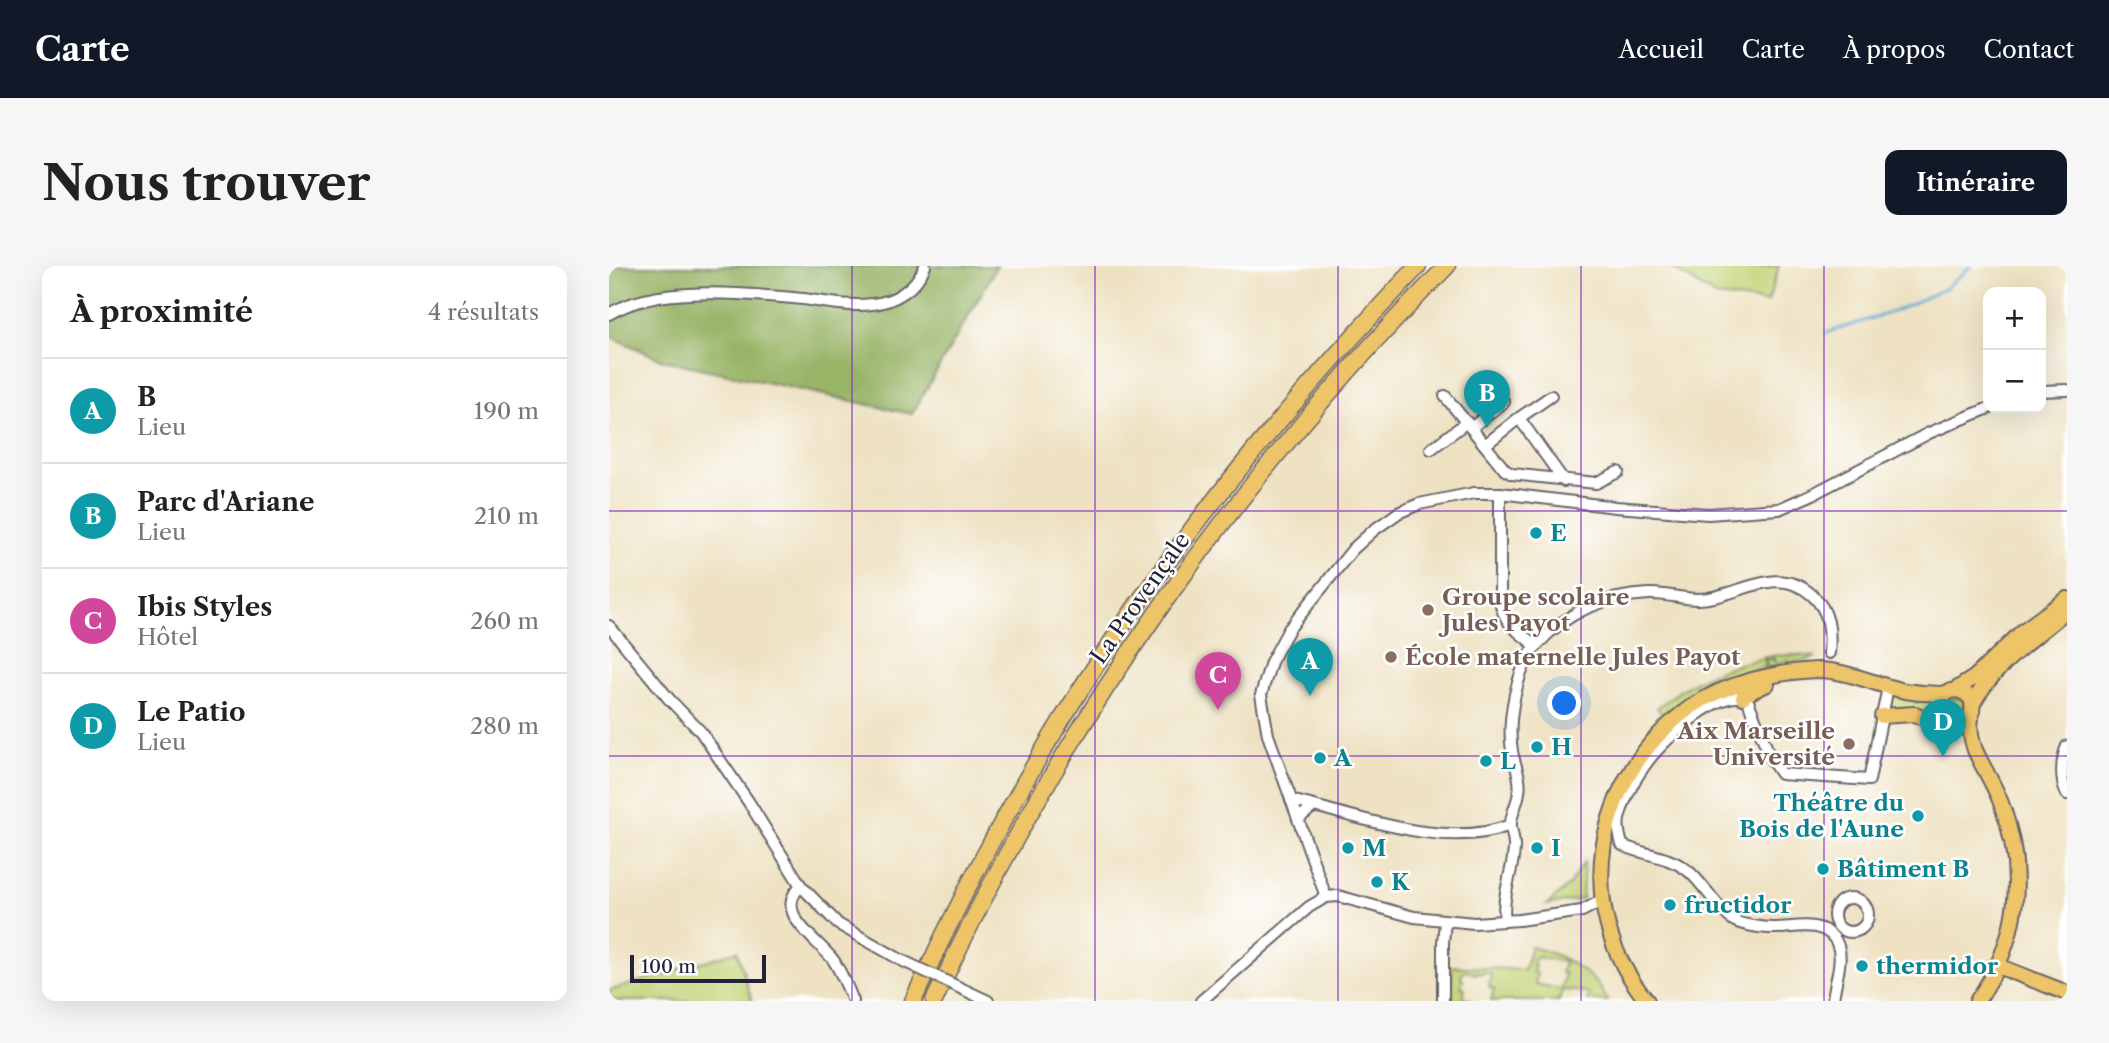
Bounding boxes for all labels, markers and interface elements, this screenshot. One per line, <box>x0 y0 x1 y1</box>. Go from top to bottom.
text: Carte <box>35 29 130 70</box>
text: Accueil <box>1619 35 1704 64</box>
text: Carte <box>1742 35 1805 64</box>
text: À propos <box>1843 35 1946 64</box>
text: Contact <box>1984 35 2074 64</box>
button: Itinéraire <box>1885 150 2067 215</box>
text: Nous trouver <box>42 152 370 213</box>
map controls <box>1983 287 2046 413</box>
button: + <box>1983 287 2046 350</box>
text: À proximité <box>70 293 253 330</box>
text: 4 résultats <box>428 298 539 326</box>
button: − <box>1983 350 2046 413</box>
pin: B <box>1464 370 1510 428</box>
text: B <box>137 381 156 413</box>
text: A <box>84 397 102 425</box>
text: 190 m <box>474 397 539 425</box>
text: Lieu <box>137 413 186 441</box>
text: Parc d'Ariane <box>137 486 315 518</box>
text: B <box>84 502 102 530</box>
text: 210 m <box>474 502 539 530</box>
text: Lieu <box>137 518 186 546</box>
place label: E <box>1550 519 1567 547</box>
marker: E <box>1528 525 1544 541</box>
street label: La Provençale <box>1084 527 1196 669</box>
place label: Groupe scolaire Jules Payot <box>1438 583 1630 637</box>
text: Ibis Styles <box>137 591 272 623</box>
marker: Groupe scolaire Jules Payot <box>1420 602 1436 618</box>
text: C <box>84 607 102 635</box>
text: 260 m <box>470 607 539 635</box>
text: Hôtel <box>137 623 198 651</box>
pin: A <box>1287 638 1333 696</box>
place label: École maternelle Jules Payot <box>1405 643 1741 671</box>
marker: École maternelle Jules Payot <box>1383 649 1399 665</box>
pin: C <box>1195 652 1241 710</box>
your location <box>1547 686 1581 720</box>
text: Le Patio <box>137 696 246 728</box>
pin: D <box>1920 699 1966 757</box>
text: D <box>83 712 103 740</box>
text: 280 m <box>470 712 539 740</box>
place label: Aix Marseille Université <box>1676 717 1835 771</box>
text: Lieu <box>137 728 186 756</box>
place label: H <box>1551 733 1572 761</box>
marker: Aix Marseille Université <box>1841 736 1857 752</box>
marker: H <box>1529 739 1545 755</box>
place label: A <box>1333 744 1353 772</box>
place label: L <box>1500 747 1516 775</box>
marker: A <box>1312 750 1328 766</box>
marker: L <box>1478 753 1494 769</box>
place label: Théâtre du Bois de l'Aune <box>1739 789 1904 843</box>
marker: Théâtre du Bois de l'Aune <box>1910 808 1926 824</box>
place label: M <box>1362 834 1386 862</box>
place label: I <box>1551 834 1561 862</box>
marker: M <box>1340 840 1356 856</box>
marker: I <box>1529 840 1545 856</box>
place label: Bâtiment B <box>1837 855 1969 883</box>
marker: Bâtiment B <box>1815 861 1831 877</box>
place label: K <box>1391 868 1410 896</box>
marker: K <box>1369 874 1385 890</box>
place label: fructidor <box>1684 891 1792 919</box>
marker: fructidor <box>1662 897 1678 913</box>
scale bar <box>630 952 767 984</box>
place label: thermidor <box>1876 952 1999 980</box>
text: 100 m <box>641 955 696 978</box>
marker: thermidor <box>1854 958 1870 974</box>

